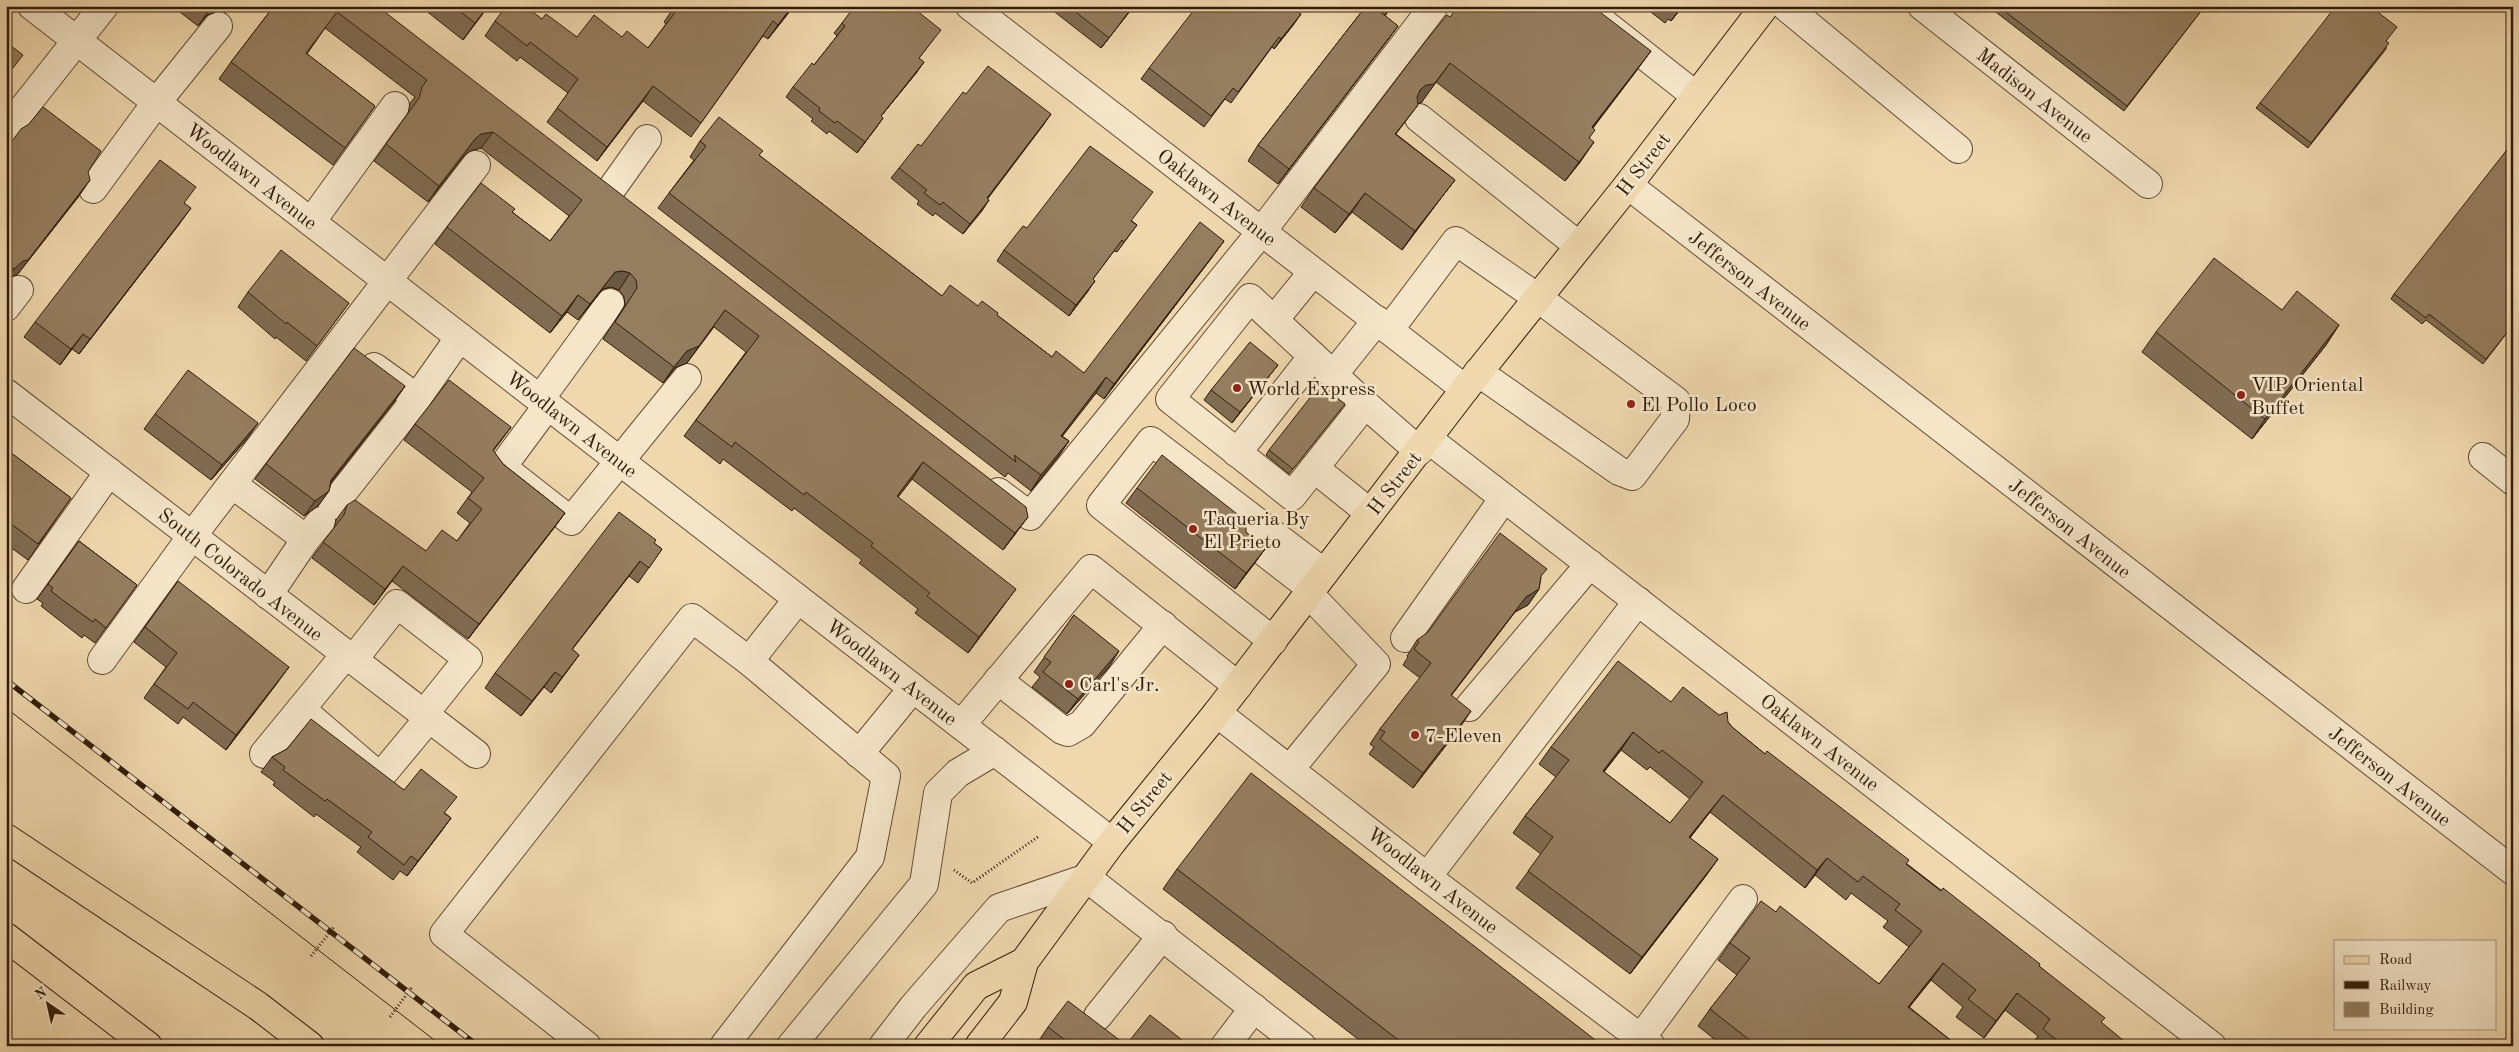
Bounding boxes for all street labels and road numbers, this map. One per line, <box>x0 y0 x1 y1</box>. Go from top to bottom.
street label: Madison Avenue <box>1972 45 2095 148</box>
street label: Woodlawn Avenue <box>182 120 320 235</box>
street label: H Street <box>1614 130 1675 201</box>
street label: Oaklawn Avenue <box>1153 146 1279 251</box>
street label: Jefferson Avenue <box>1684 228 1814 335</box>
street label: Woodlawn Avenue <box>502 368 640 483</box>
street label: H Street <box>1365 449 1426 520</box>
street label: Jefferson Avenue <box>2004 476 2134 583</box>
street label: South Colorado Avenue <box>154 505 326 646</box>
street label: Woodlawn Avenue <box>822 616 960 731</box>
street label: Oaklawn Avenue <box>1756 691 1882 796</box>
street label: Jefferson Avenue <box>2324 724 2454 831</box>
street label: H Street <box>1114 768 1177 838</box>
street label: Woodlawn Avenue <box>1363 824 1501 939</box>

